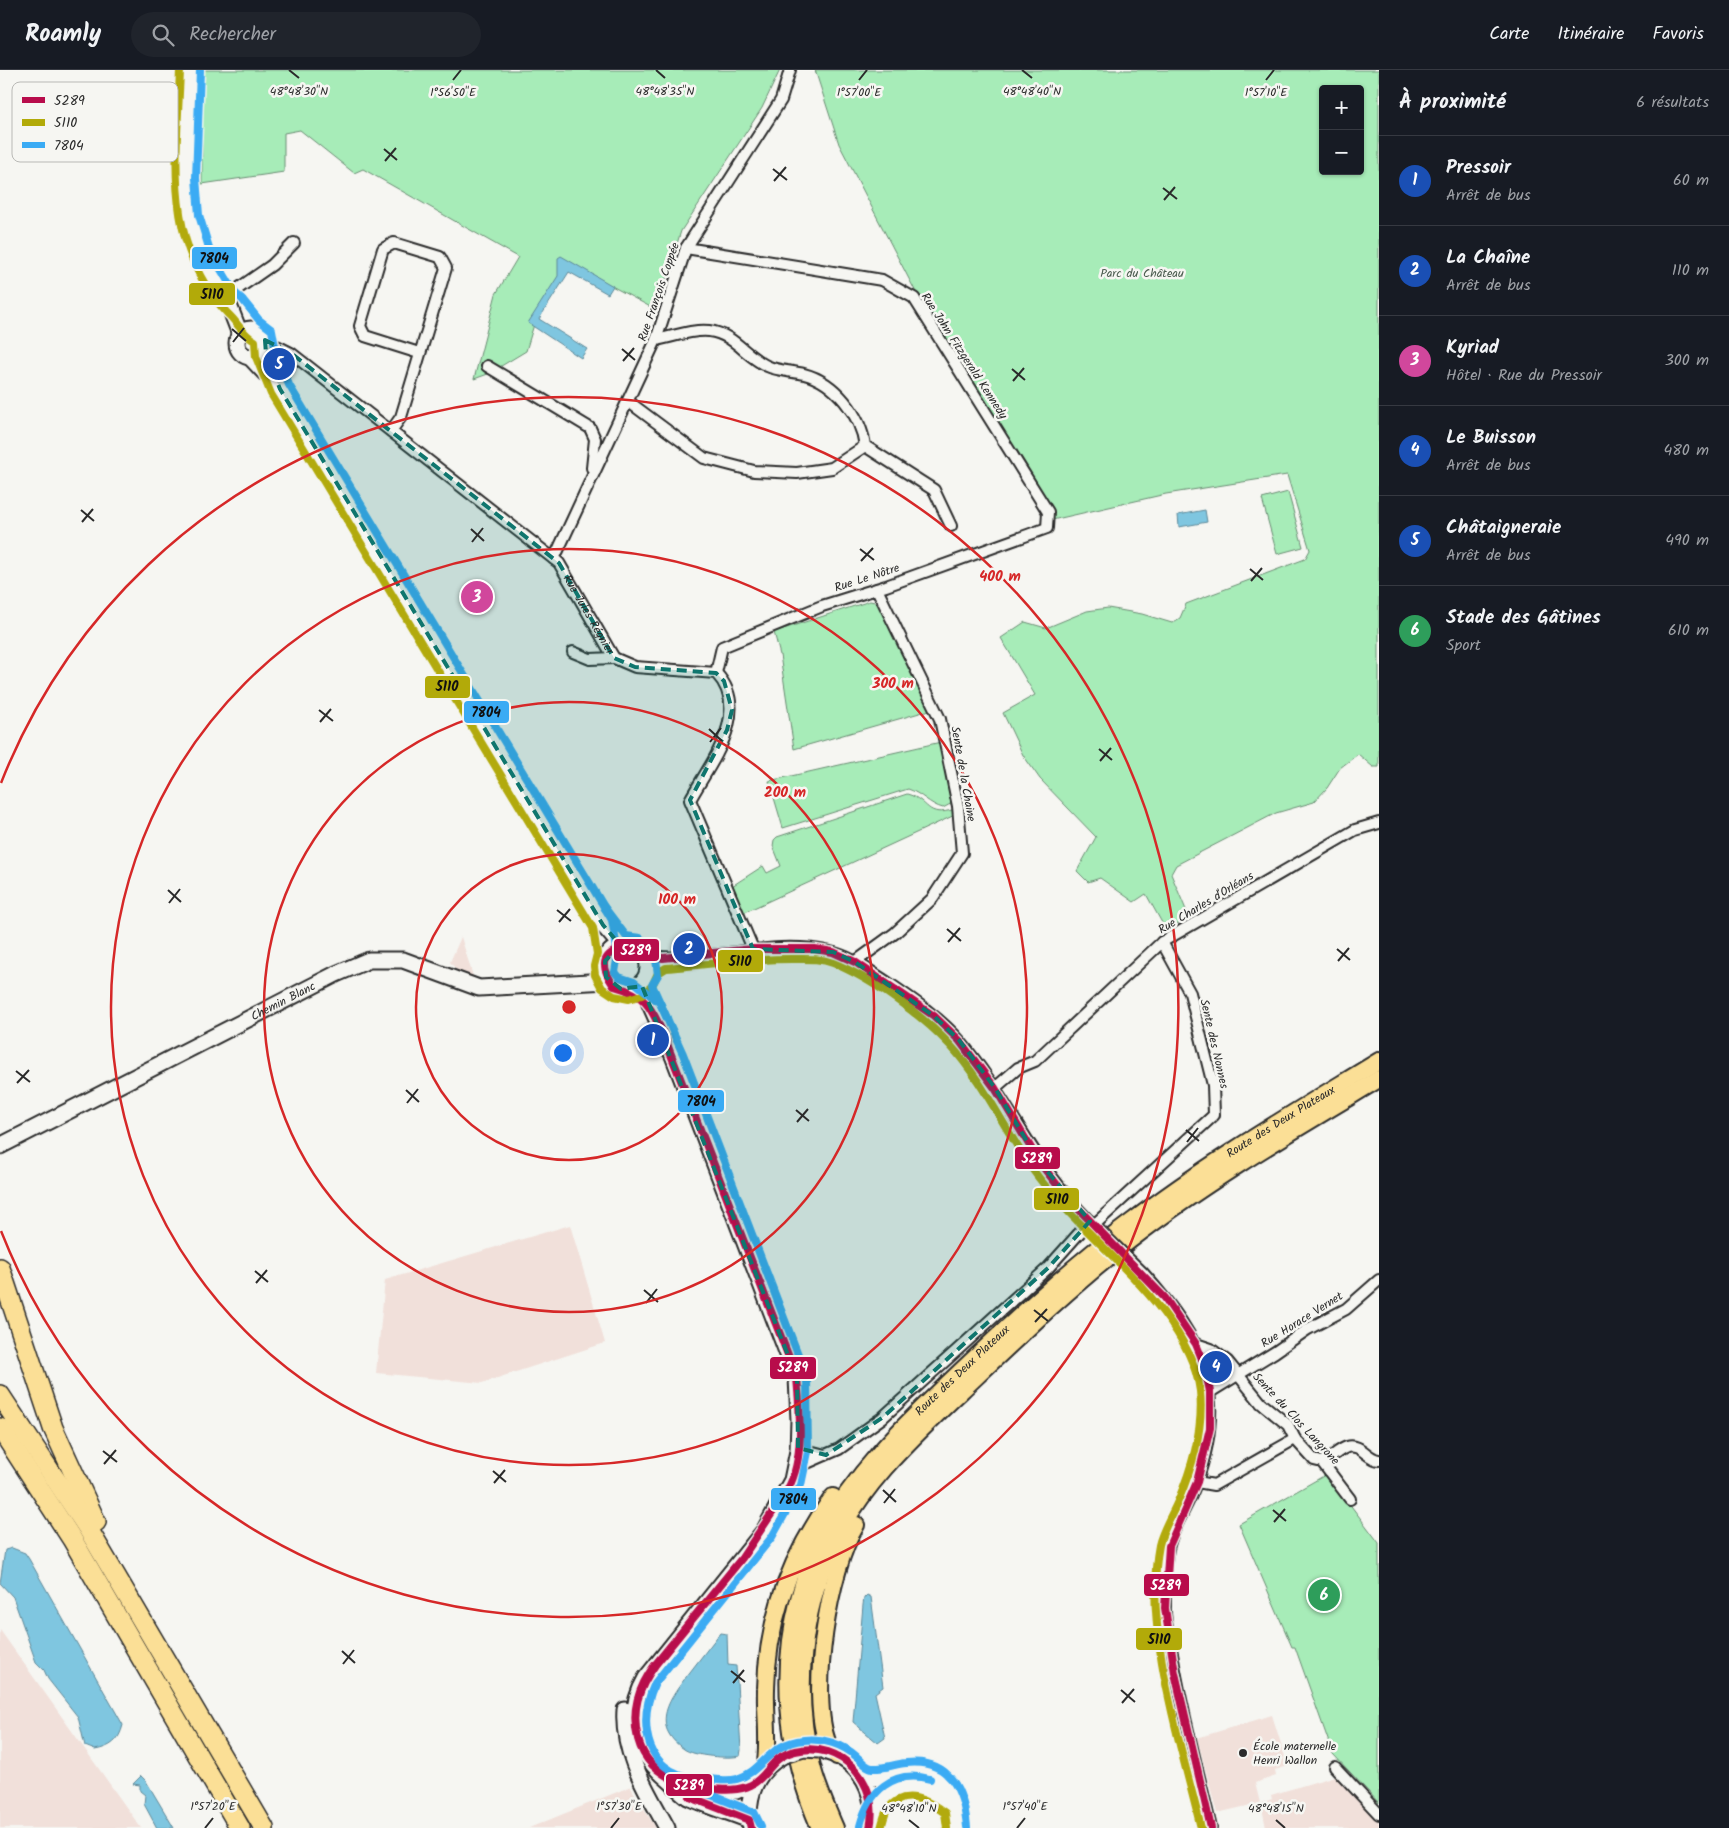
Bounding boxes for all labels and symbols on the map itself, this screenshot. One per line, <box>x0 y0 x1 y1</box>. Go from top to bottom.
legend <box>12 82 178 162</box>
text: 48°48'30"N <box>270 82 328 101</box>
text: 48°48'35"N <box>636 82 694 101</box>
text: 48°48'40"N <box>1003 82 1061 101</box>
text: 1°56'50"E <box>430 83 477 102</box>
text: 1°57'00"E <box>837 83 882 102</box>
text: 1°57'10"E <box>1245 83 1288 102</box>
text: 5289 <box>54 90 85 112</box>
text: 5110 <box>54 112 77 134</box>
text: 7804 <box>54 135 84 157</box>
street label: Rue François Coppée <box>633 239 685 344</box>
line badge: 7804 <box>191 246 238 270</box>
text: 7804 <box>199 248 229 270</box>
park label: Parc du Château <box>1100 264 1184 283</box>
line badge: 5110 <box>188 282 236 306</box>
text: 5110 <box>200 284 224 306</box>
street label: Rue John Fitzgerald Kennedy <box>916 289 1012 423</box>
pin: 5 <box>263 345 295 383</box>
street label: Rue Le Nôtre <box>832 558 903 597</box>
text: 400 m <box>979 565 1021 589</box>
street label: Rue Jules Régnier <box>558 571 620 659</box>
pin: 3 <box>461 578 493 616</box>
text: 300 m <box>871 672 914 696</box>
line badge: 5110 <box>424 675 471 699</box>
text: 5110 <box>435 676 459 698</box>
line badge: 7804 <box>463 700 510 724</box>
text: 7804 <box>471 702 501 724</box>
street label: Sente de la Chaine <box>945 725 981 824</box>
text: 200 m <box>764 781 806 805</box>
street label: Rue Charles d'Orléans <box>1154 867 1258 939</box>
text: 100 m <box>658 888 696 912</box>
pin: 2 <box>673 930 705 968</box>
line badge: 5289 <box>613 938 660 962</box>
text: 5289 <box>620 940 651 962</box>
line badge: 5110 <box>717 949 764 973</box>
text: 5110 <box>728 951 752 973</box>
street label: Chemin Blanc <box>247 977 319 1026</box>
street label: Sente des Nonnes <box>1194 997 1234 1091</box>
centre of rings <box>560 998 578 1016</box>
pin: 1 <box>637 1021 669 1059</box>
your location <box>550 1040 576 1066</box>
street label: Route des Deux Plateaux <box>1222 1080 1339 1163</box>
line badge: 7804 <box>677 1089 725 1113</box>
text: 7804 <box>686 1091 716 1113</box>
line badge: 5289 <box>1014 1146 1061 1170</box>
text: 5289 <box>1021 1148 1052 1170</box>
line badge: 5110 <box>1033 1187 1080 1211</box>
text: 5110 <box>1045 1189 1069 1211</box>
street label: Rue Horace Vernet <box>1257 1287 1347 1353</box>
street label: Route des Deux Plateaux <box>910 1320 1015 1420</box>
pin: 4 <box>1200 1348 1232 1386</box>
line badge: 5289 <box>769 1356 817 1380</box>
text: 5289 <box>777 1357 808 1379</box>
street label: Sente du Clos Langrone <box>1248 1368 1344 1470</box>
line badge: 7804 <box>770 1487 817 1511</box>
text: 7804 <box>778 1489 808 1511</box>
line badge: 5289 <box>1143 1573 1190 1597</box>
text: 5289 <box>1150 1575 1181 1597</box>
pin: 6 <box>1308 1576 1340 1614</box>
line badge: 5110 <box>1135 1627 1183 1651</box>
text: 5110 <box>1147 1629 1171 1651</box>
place label: École maternelle Henri Wallon <box>1253 1737 1337 1770</box>
marker: École maternelle Henri Wallon <box>1237 1747 1249 1759</box>
line badge: 5289 <box>665 1773 713 1797</box>
text: 5289 <box>673 1775 704 1797</box>
text: 1°57'20"E <box>190 1797 237 1816</box>
text: 1°57'30"E <box>596 1797 643 1816</box>
text: 1°57'40"E <box>1002 1797 1049 1816</box>
text: 48°48'10"N <box>881 1799 937 1818</box>
text: 48°48'15"N <box>1248 1799 1304 1818</box>

